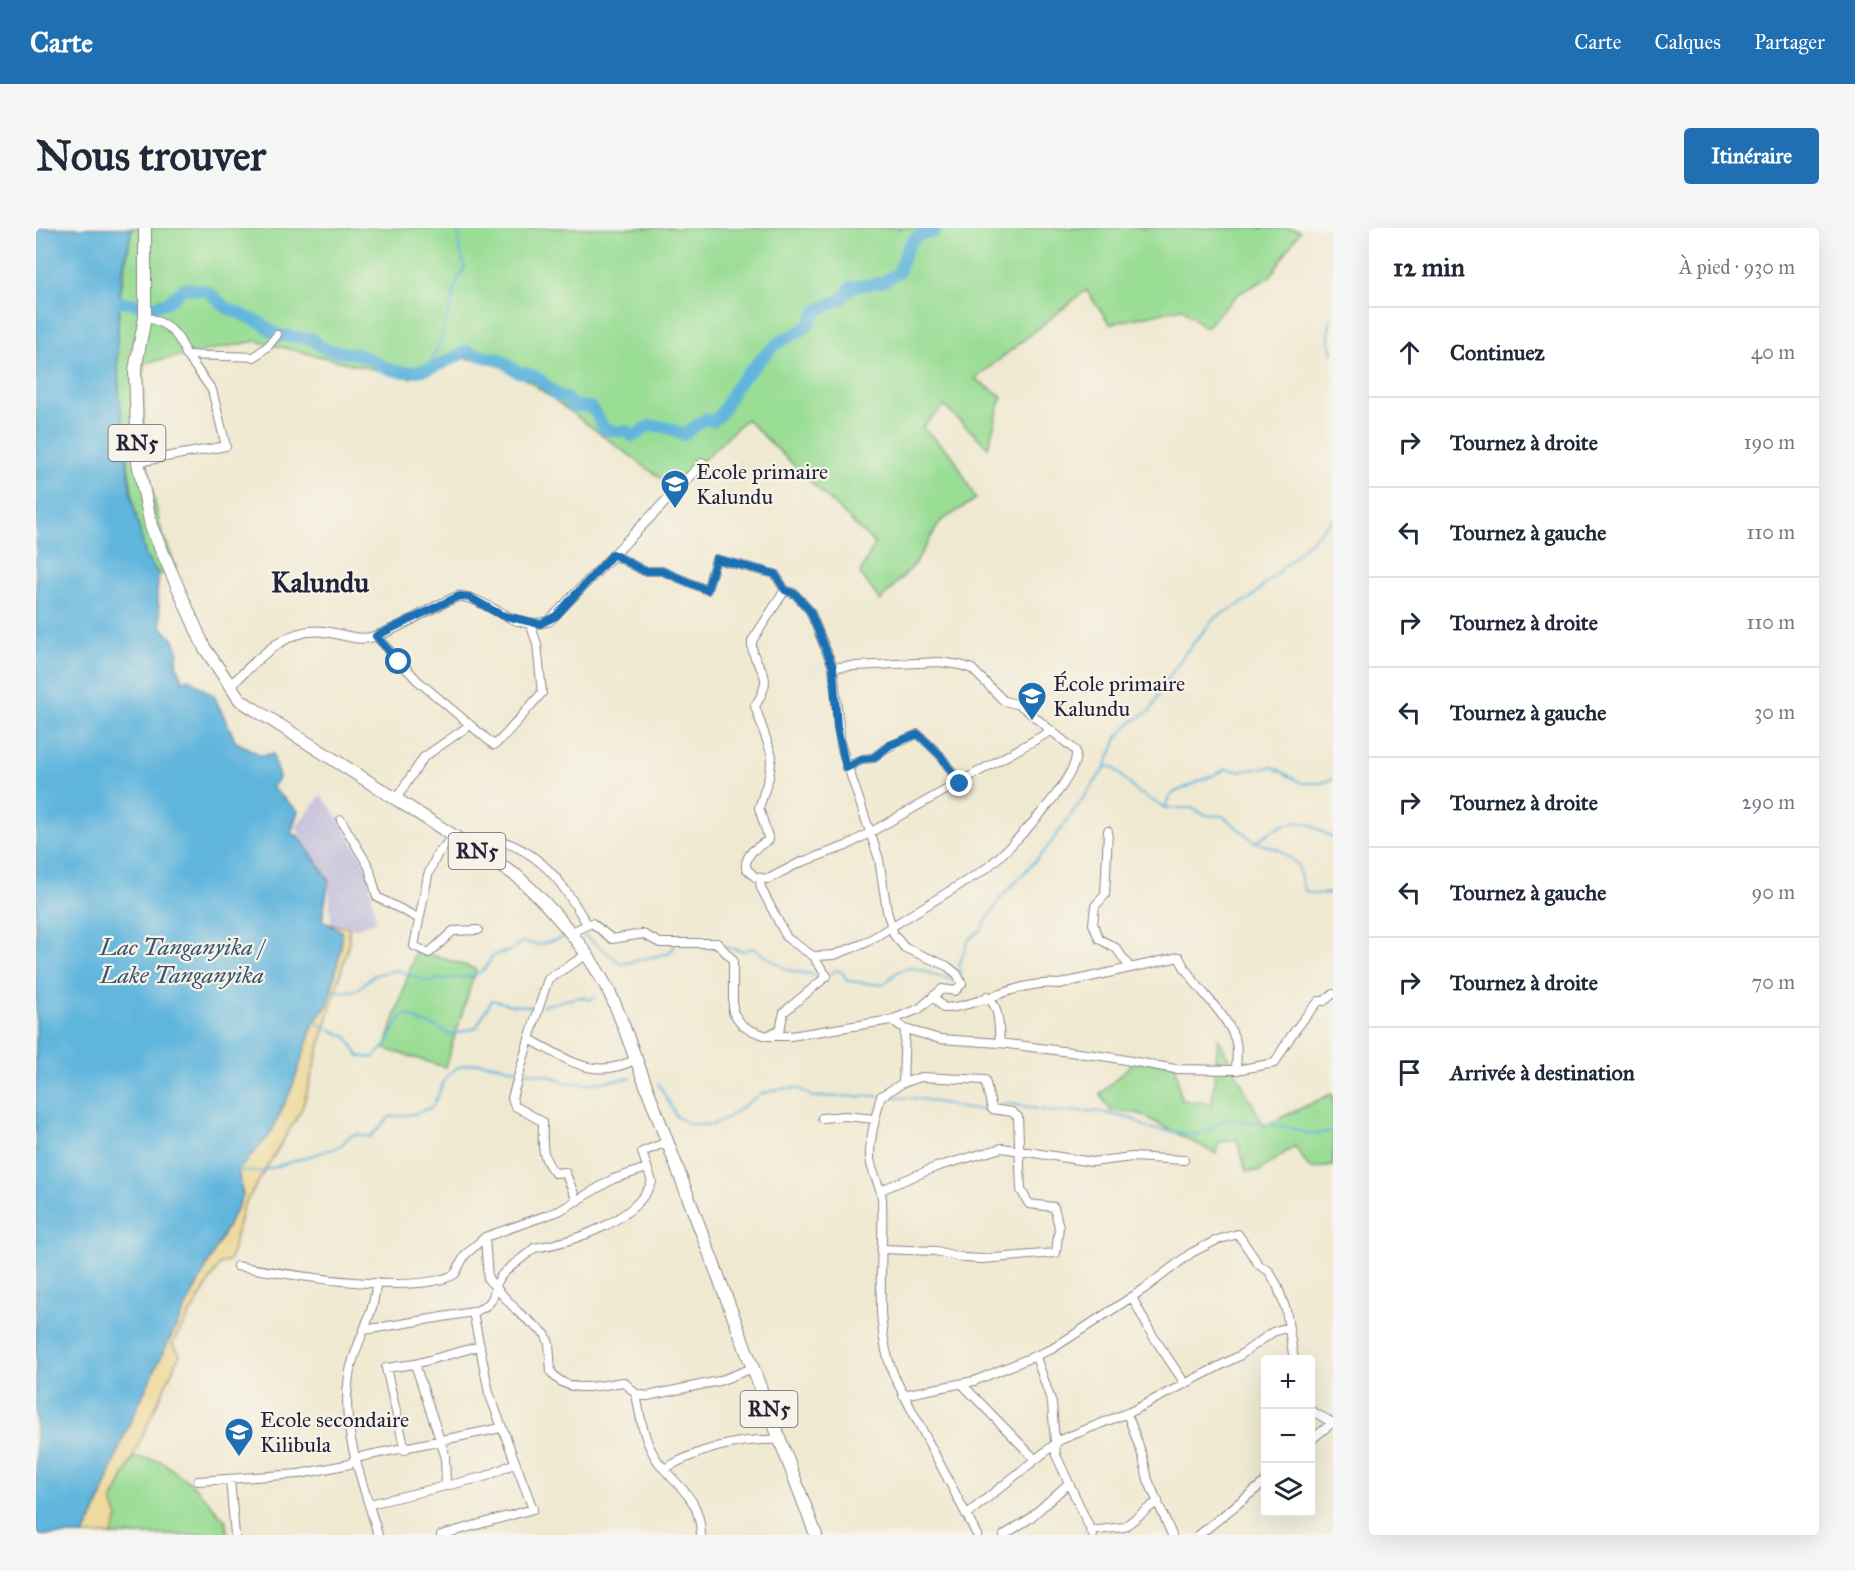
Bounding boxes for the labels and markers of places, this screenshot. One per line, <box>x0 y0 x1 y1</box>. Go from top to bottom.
place label: Ecole primaire Kalundu <box>696 458 828 510</box>
school or university icon: Ecole primaire Kalundu <box>659 468 691 510</box>
place label: École primaire Kalundu <box>1053 670 1185 722</box>
school or university icon: École primaire Kalundu <box>1016 680 1048 722</box>
place label: Ecole secondaire Kilibula <box>260 1406 409 1458</box>
school or university icon: Ecole secondaire Kilibula <box>223 1416 255 1458</box>

